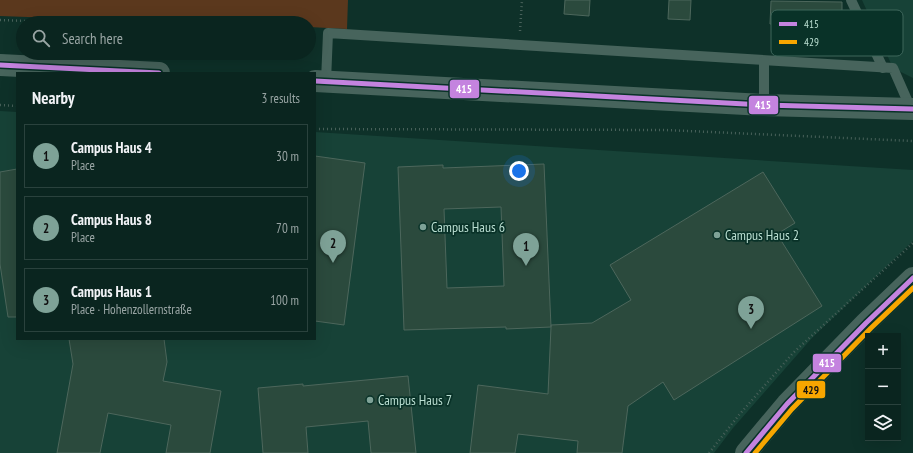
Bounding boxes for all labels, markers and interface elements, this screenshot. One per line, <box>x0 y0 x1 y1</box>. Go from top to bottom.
legend <box>771 10 903 56</box>
search box <box>16 16 316 60</box>
text: 415 <box>804 17 819 31</box>
icon: search <box>30 27 52 49</box>
text: Search here <box>62 29 123 48</box>
text: 429 <box>804 35 819 49</box>
line badge: 415 <box>449 79 480 99</box>
text: 415 <box>456 82 472 96</box>
text: Nearby <box>32 87 75 109</box>
text: 3 results <box>261 90 300 107</box>
line badge: 415 <box>748 95 779 115</box>
text: 415 <box>755 98 771 112</box>
text: Campus Haus 4 <box>71 138 152 157</box>
text: 1 <box>43 148 49 165</box>
text: 30 m <box>276 148 299 165</box>
text: Place <box>71 157 95 174</box>
your location <box>509 161 529 181</box>
text: Campus Haus 8 <box>71 210 152 229</box>
place label: Campus Haus 6 <box>431 218 505 236</box>
text: 2 <box>43 220 49 237</box>
text: 70 m <box>276 220 299 237</box>
marker: Campus Haus 6 <box>418 222 428 232</box>
place label: Campus Haus 2 <box>725 226 799 244</box>
text: Place <box>71 229 95 246</box>
pin: 2 <box>320 230 346 263</box>
marker: Campus Haus 2 <box>712 230 722 240</box>
pin: 1 <box>513 233 539 266</box>
text: Campus Haus 1 <box>71 282 152 301</box>
text: 3 <box>43 292 49 309</box>
text: 100 m <box>270 292 299 309</box>
pin: 3 <box>738 296 764 329</box>
text: Place · Hohenzollernstraße <box>71 301 192 318</box>
map controls <box>865 333 901 441</box>
button: + <box>865 333 901 369</box>
line badge: 415 <box>812 353 842 373</box>
text: 415 <box>819 356 835 370</box>
button: − <box>865 369 901 405</box>
line badge: 429 <box>796 380 826 399</box>
text: 429 <box>803 383 819 397</box>
place label: Campus Haus 7 <box>378 391 452 409</box>
marker: Campus Haus 7 <box>365 395 375 405</box>
button: layers <box>865 405 901 441</box>

